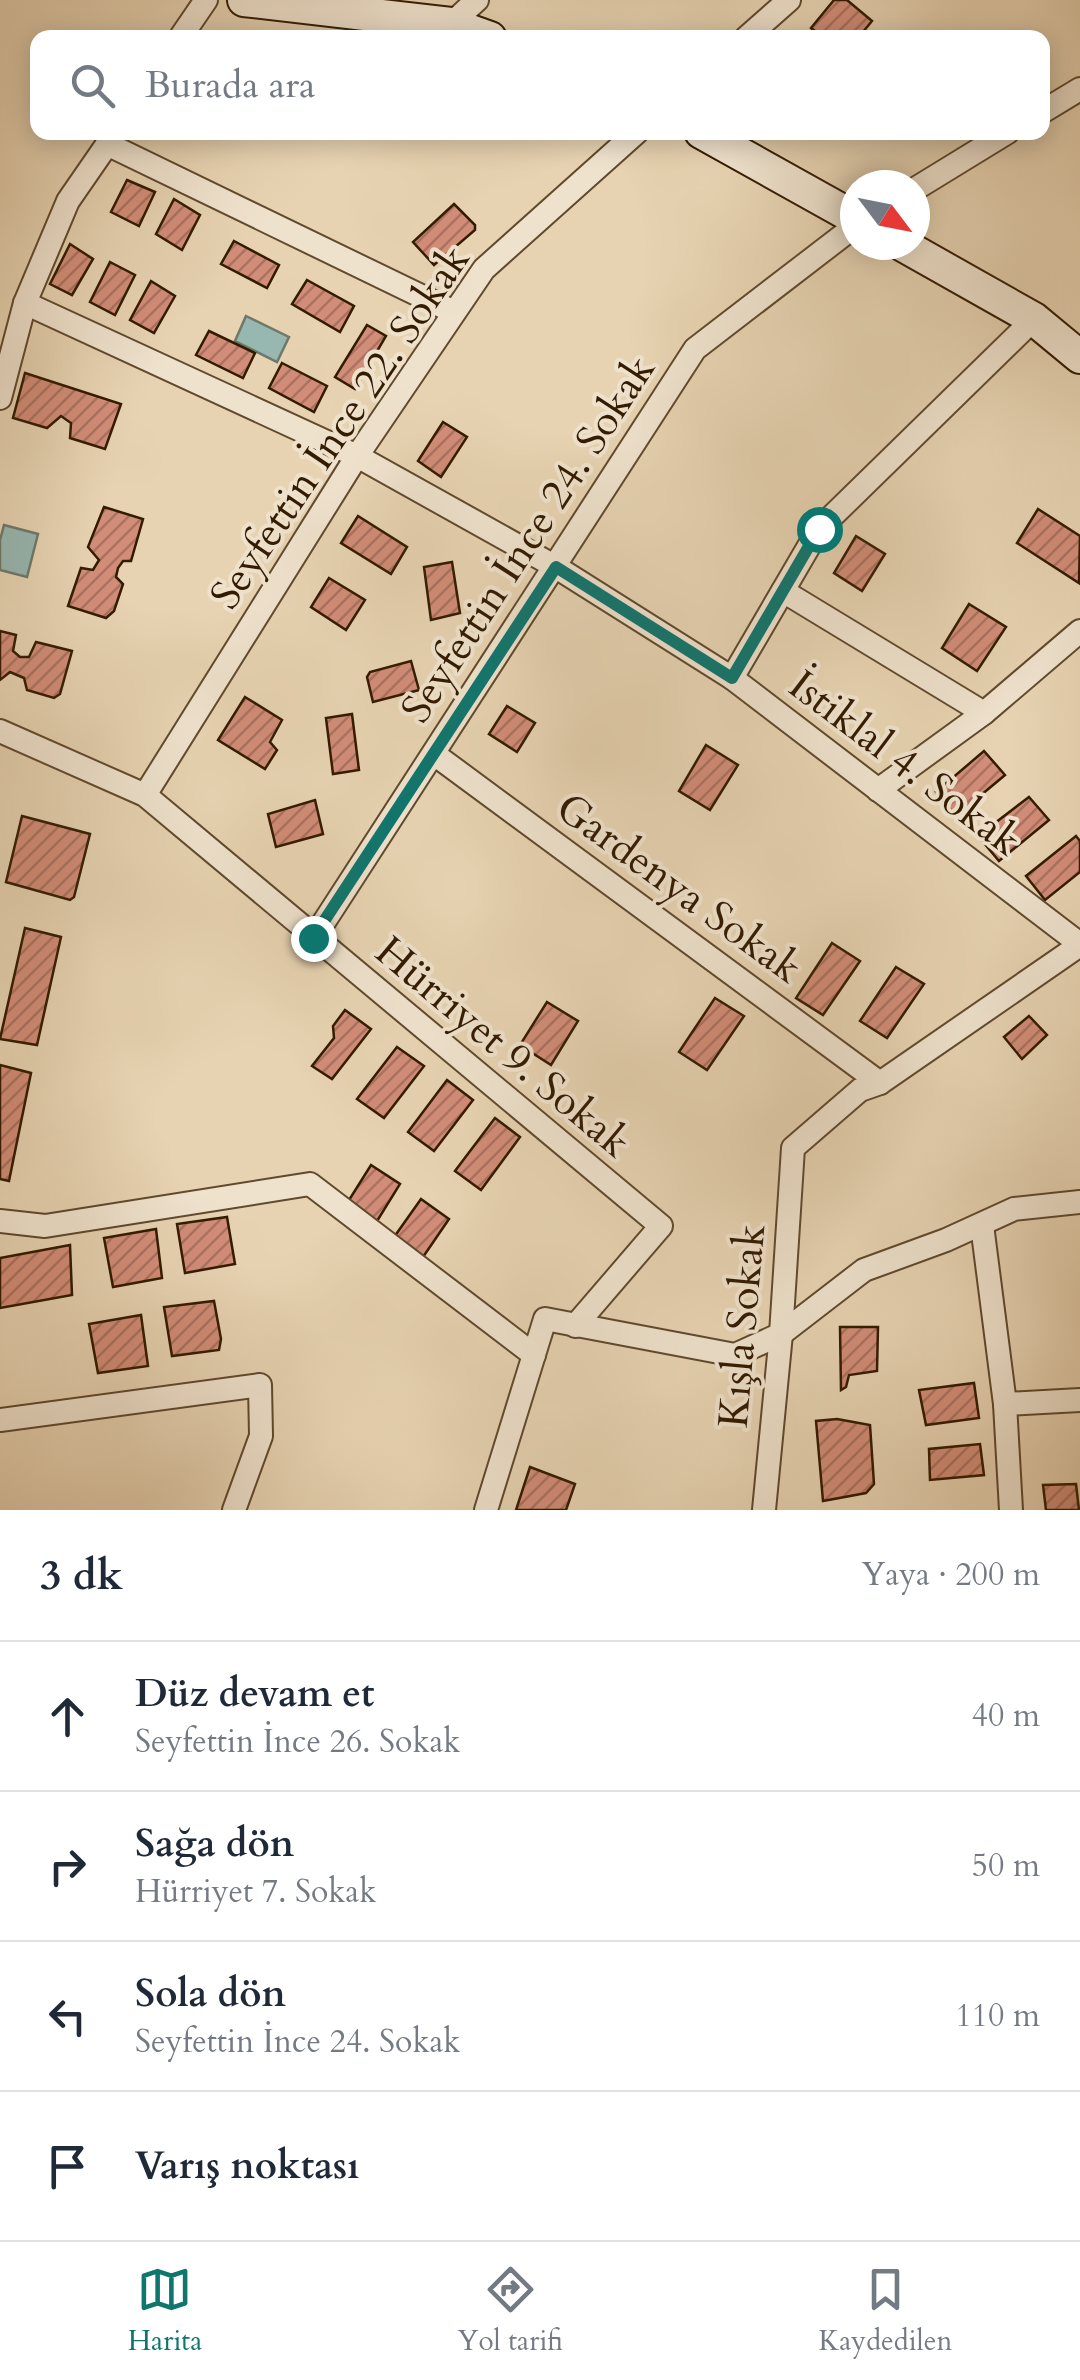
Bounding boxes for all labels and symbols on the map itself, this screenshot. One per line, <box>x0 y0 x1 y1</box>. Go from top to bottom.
north arrow <box>840 170 930 260</box>
street label: Seyfettin İnce 22. Sokak <box>197 234 483 620</box>
street label: Seyfettin İnce 24. Sokak <box>388 344 669 734</box>
route start <box>797 507 843 553</box>
street label: İstiklal 4. Sokak <box>777 657 1033 869</box>
street label: Gardenya Sokak <box>545 780 814 997</box>
route end <box>291 916 337 962</box>
street label: Hürriyet 9. Sokak <box>363 923 643 1171</box>
street label: Kışla Sokak <box>705 1221 779 1430</box>

